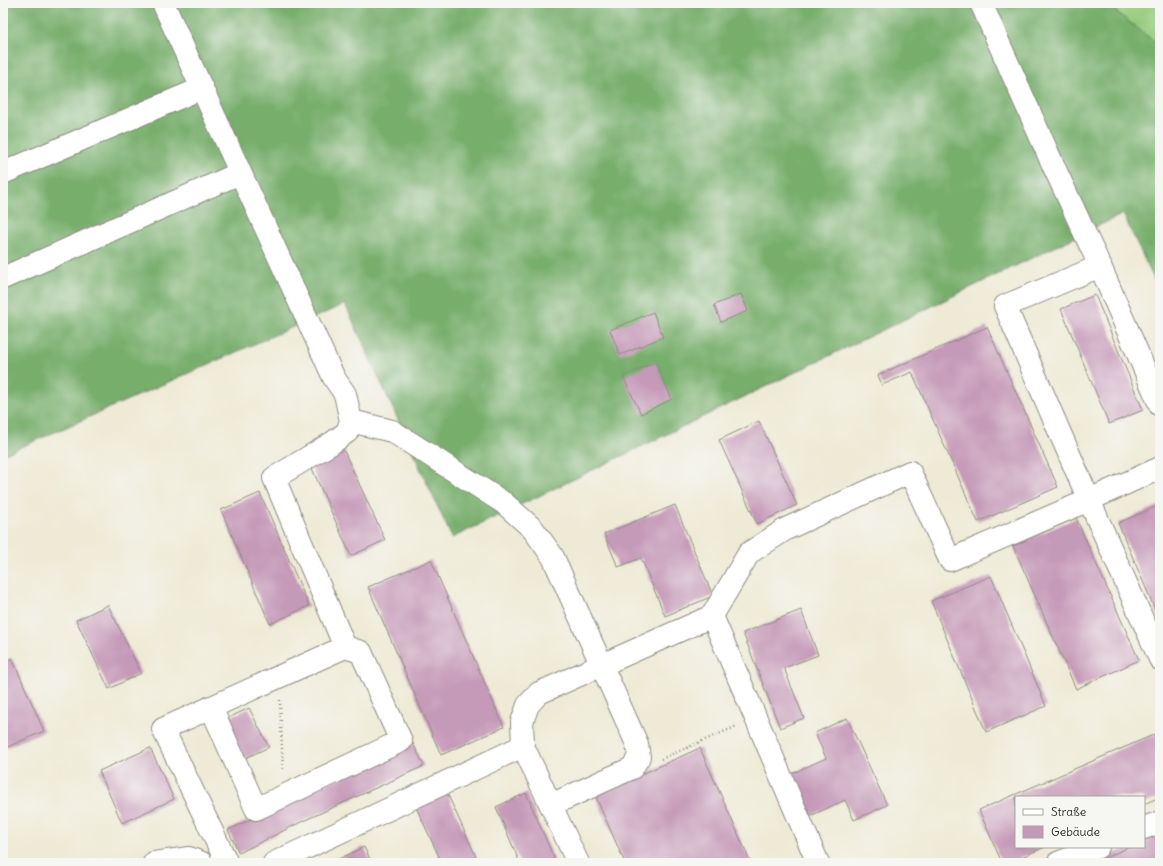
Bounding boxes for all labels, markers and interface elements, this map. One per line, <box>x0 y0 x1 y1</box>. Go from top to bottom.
legend <box>1015 796 1145 848</box>
text: Straße <box>1051 804 1086 819</box>
text: Gebäude <box>1051 824 1100 839</box>

